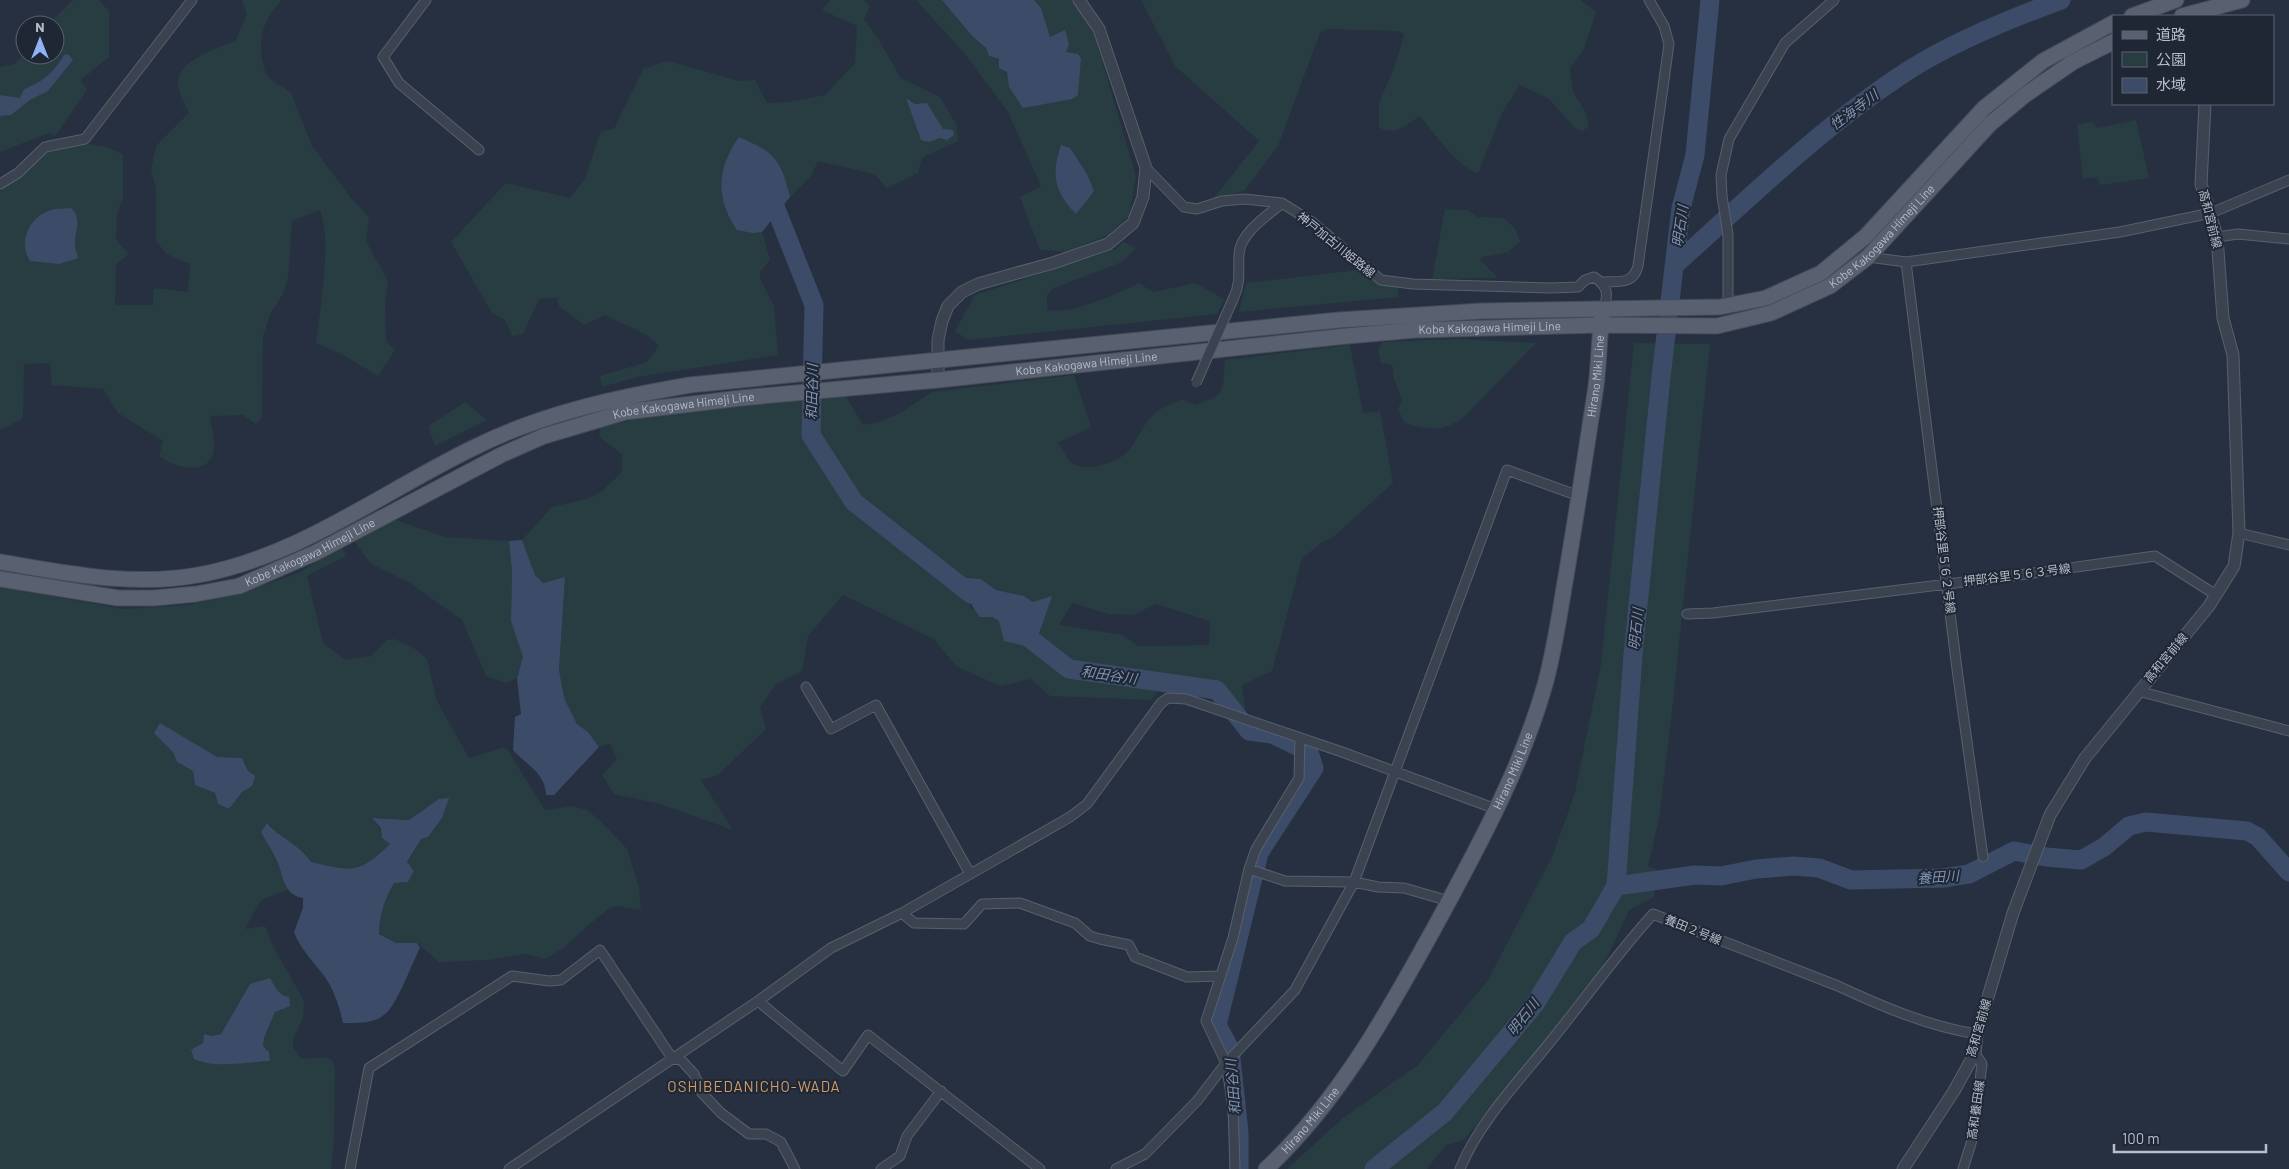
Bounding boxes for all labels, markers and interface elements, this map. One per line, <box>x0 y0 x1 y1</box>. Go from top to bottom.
north arrow <box>15 15 65 65</box>
legend <box>2112 15 2274 105</box>
text: N <box>35 18 45 35</box>
text: 道路 <box>2156 25 2186 43</box>
text: 公園 <box>2156 50 2186 68</box>
text: 水域 <box>2156 75 2186 93</box>
water label: 性海寺川 <box>1826 85 1883 133</box>
street label: Kobe Kakogawa Himeji Line <box>1826 181 1937 290</box>
street label: 高和宮前線 <box>2197 188 2225 250</box>
water label: 明石川 <box>1668 202 1691 248</box>
street label: 神戸加古川姫路線 <box>1295 209 1378 280</box>
street label: Kobe Kakogawa Himeji Line <box>1418 318 1561 336</box>
street label: Hirano Miki Line <box>1583 334 1606 418</box>
street label: Kobe Kakogawa Himeji Line <box>1015 348 1158 378</box>
water label: 和田谷川 <box>803 362 821 420</box>
street label: Kobe Kakogawa Himeji Line <box>611 389 755 421</box>
street label: 押部谷里５６２号線 <box>1931 505 1959 614</box>
street label: Kobe Kakogawa Himeji Line <box>242 515 377 589</box>
street label: 押部谷里５６３号線 <box>1962 560 2071 588</box>
water label: 明石川 <box>1625 605 1646 651</box>
street label: 高和宮前線 <box>2141 630 2190 685</box>
water label: 和田谷川 <box>1080 662 1140 687</box>
street label: Hirano Miki Line <box>1489 730 1535 811</box>
water label: 養田川 <box>1916 866 1962 886</box>
street label: 養田２号線 <box>1663 911 1724 947</box>
water label: 明石川 <box>1503 993 1543 1038</box>
street label: 高和宮前線 <box>1963 997 1993 1058</box>
water label: 和田谷川 <box>1221 1056 1243 1116</box>
district label: OSHIBEDANICHO-WADA <box>667 1077 841 1095</box>
street label: 高和養田線 <box>1964 1079 1986 1141</box>
street label: Hirano Miki Line <box>1278 1084 1341 1156</box>
scale bar <box>2114 1122 2266 1154</box>
text: 100 m <box>2122 1129 2160 1147</box>

